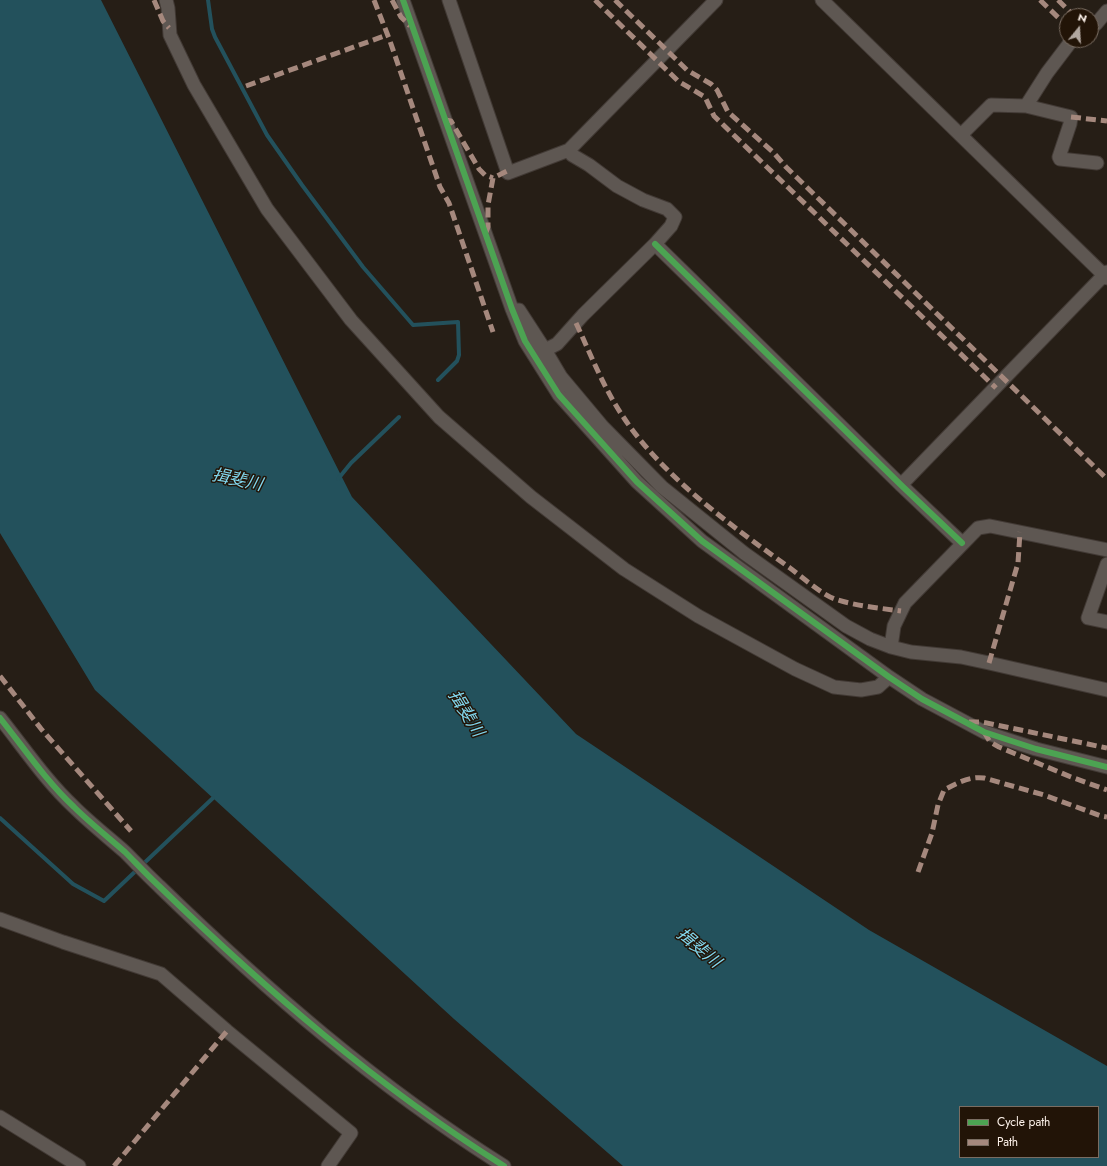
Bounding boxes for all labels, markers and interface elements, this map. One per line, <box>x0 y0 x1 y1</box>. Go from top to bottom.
north arrow <box>1059 8 1099 48</box>
text: N <box>1076 9 1089 26</box>
water label: 揖斐川 <box>210 466 264 496</box>
water label: 揖斐川 <box>443 687 487 741</box>
water label: 揖斐川 <box>672 925 724 973</box>
legend <box>959 1106 1099 1158</box>
text: Cycle path <box>997 1113 1050 1131</box>
text: Path <box>997 1133 1018 1151</box>

